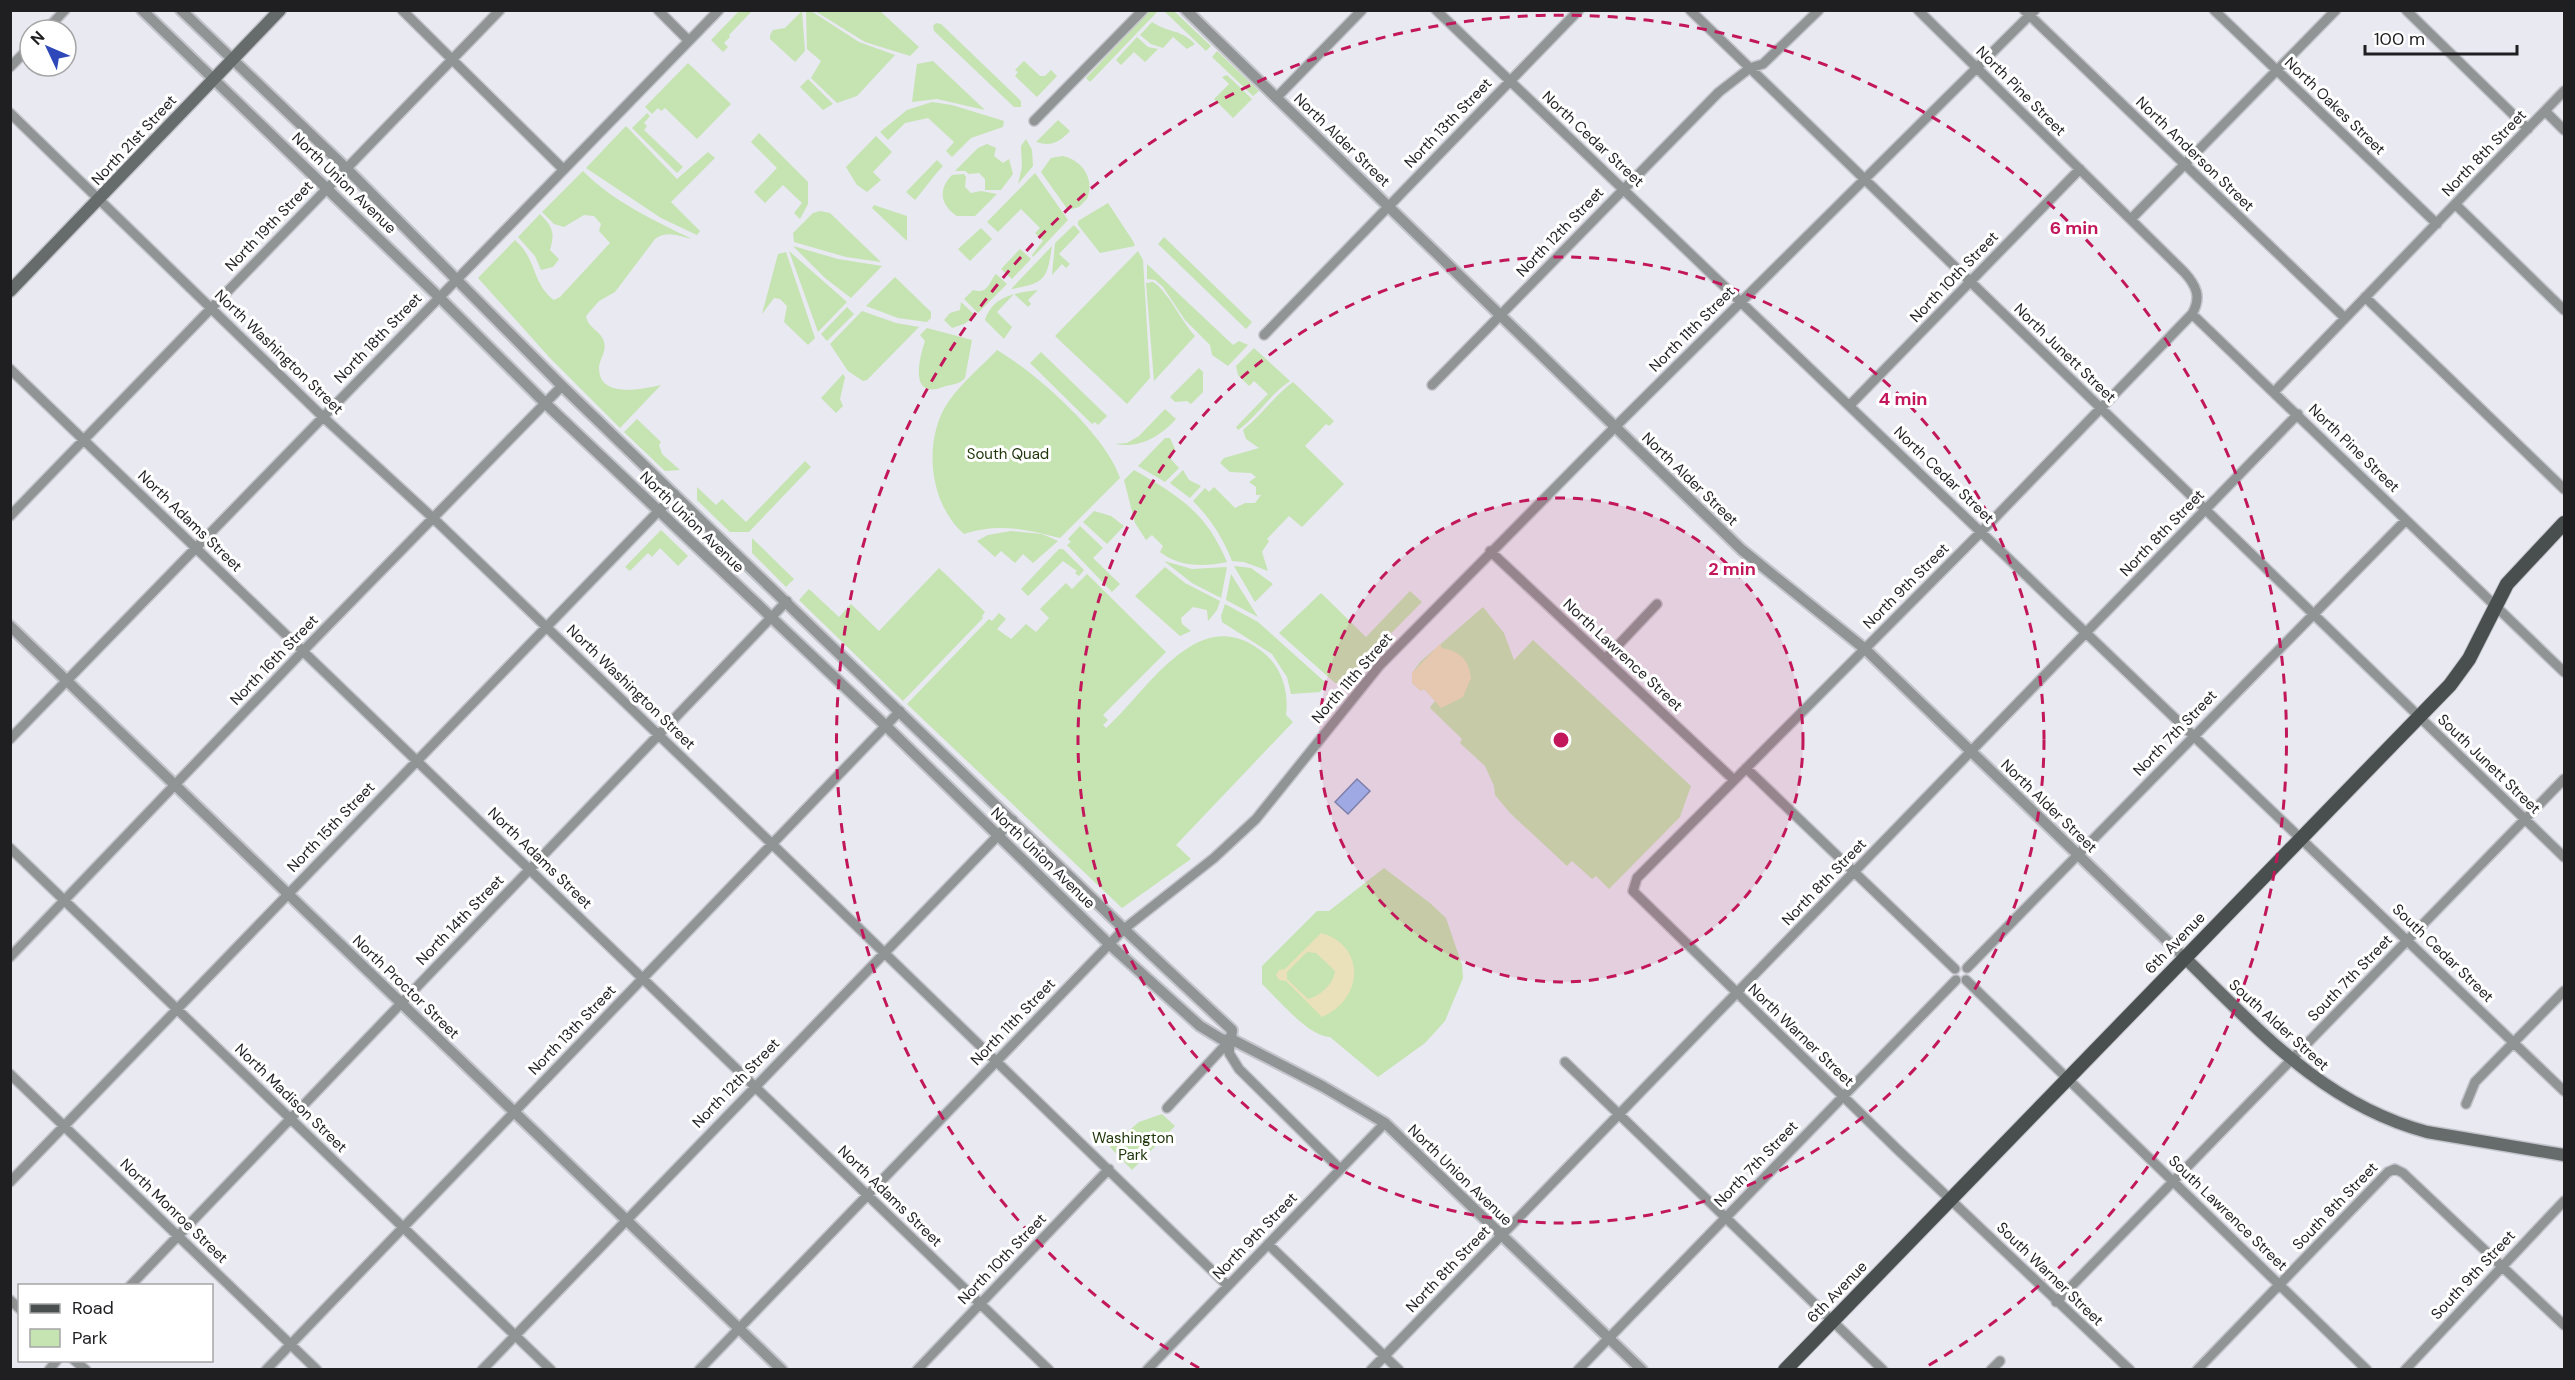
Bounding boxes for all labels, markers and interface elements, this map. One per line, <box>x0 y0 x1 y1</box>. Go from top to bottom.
north arrow <box>18 18 78 78</box>
scale bar <box>2365 18 2516 56</box>
text: N <box>26 26 49 49</box>
text: 100 m <box>2374 27 2425 51</box>
street label: North Pine Street <box>1972 42 2070 140</box>
street label: North Oakes Street <box>2280 53 2390 159</box>
street label: North 13th Street <box>1400 74 1496 172</box>
street label: North Cedar Street <box>1538 87 1648 191</box>
street label: North Alder Street <box>1290 89 1395 191</box>
street label: North 21st Street <box>87 91 181 189</box>
street label: North Anderson Street <box>2132 92 2258 216</box>
street label: North 8th Street <box>2437 105 2531 201</box>
street label: North Union Avenue <box>287 128 401 238</box>
street label: North 19th Street <box>221 176 317 276</box>
street label: North 12th Street <box>1512 183 1608 281</box>
text: 6 min <box>2050 216 2098 240</box>
street label: North 10th Street <box>1905 227 2003 327</box>
street label: North 11th Street <box>1645 282 1739 376</box>
street label: North Washington Street <box>210 285 348 419</box>
street label: North 18th Street <box>330 288 426 387</box>
street label: North Junett Street <box>2010 299 2120 407</box>
text: 4 min <box>1879 387 1927 411</box>
street label: North Pine Street <box>2304 399 2404 497</box>
street label: North Cedar Street <box>1890 422 1999 528</box>
street label: North Alder Street <box>1638 428 1743 530</box>
park label: South Quad <box>967 444 1049 464</box>
street label: North Adams Street <box>133 466 247 576</box>
street label: North Union Avenue <box>635 467 749 577</box>
street label: North 8th Street <box>2115 485 2209 581</box>
street label: North 9th Street <box>1859 539 1953 633</box>
text: 2 min <box>1708 557 1756 581</box>
street label: North Lawrence Street <box>1559 594 1687 716</box>
street label: North 16th Street <box>226 610 322 710</box>
street label: North Washington Street <box>562 620 700 754</box>
street label: North 11th Street <box>1307 628 1397 727</box>
street label: North 7th Street <box>2129 686 2221 780</box>
street label: South Junett Street <box>2433 710 2545 818</box>
centre of rings <box>1551 730 1571 750</box>
street label: North Alder Street <box>1997 755 2102 857</box>
street label: North 15th Street <box>283 777 379 876</box>
street label: North Adams Street <box>483 803 597 913</box>
street label: North Union Avenue <box>986 803 1100 913</box>
street label: North 8th Street <box>1777 834 1871 930</box>
street label: North 14th Street <box>412 870 508 969</box>
street label: South Cedar Street <box>2388 899 2498 1007</box>
street label: 6th Avenue <box>2140 908 2210 978</box>
street label: South 7th Street <box>2303 930 2397 1026</box>
street label: North Proctor Street <box>348 931 464 1043</box>
street label: North 11th Street <box>966 974 1060 1070</box>
street label: South Alder Street <box>2225 975 2333 1075</box>
street label: North Warner Street <box>1744 979 1858 1091</box>
street label: North 13th Street <box>524 981 620 1079</box>
street label: North 12th Street <box>688 1034 784 1132</box>
street label: North Madison Street <box>231 1039 351 1157</box>
street label: North 7th Street <box>1710 1117 1802 1211</box>
street label: North Union Avenue <box>1403 1120 1517 1230</box>
park label: Washington Park <box>1092 1128 1174 1165</box>
street label: North Adams Street <box>833 1141 947 1251</box>
street label: South Lawrence Street <box>2164 1151 2292 1275</box>
street label: North Monroe Street <box>116 1154 232 1268</box>
street label: South 8th Street <box>2288 1158 2382 1254</box>
street label: North 9th Street <box>1208 1188 1302 1284</box>
street label: North 10th Street <box>953 1209 1051 1309</box>
street label: South Warner Street <box>1992 1218 2108 1330</box>
street label: North 8th Street <box>1401 1221 1495 1317</box>
street label: South 9th Street <box>2426 1226 2520 1324</box>
street label: 6th Avenue <box>1802 1257 1872 1327</box>
legend <box>18 1284 213 1362</box>
text: Road <box>72 1296 114 1320</box>
text: Park <box>72 1326 108 1350</box>

